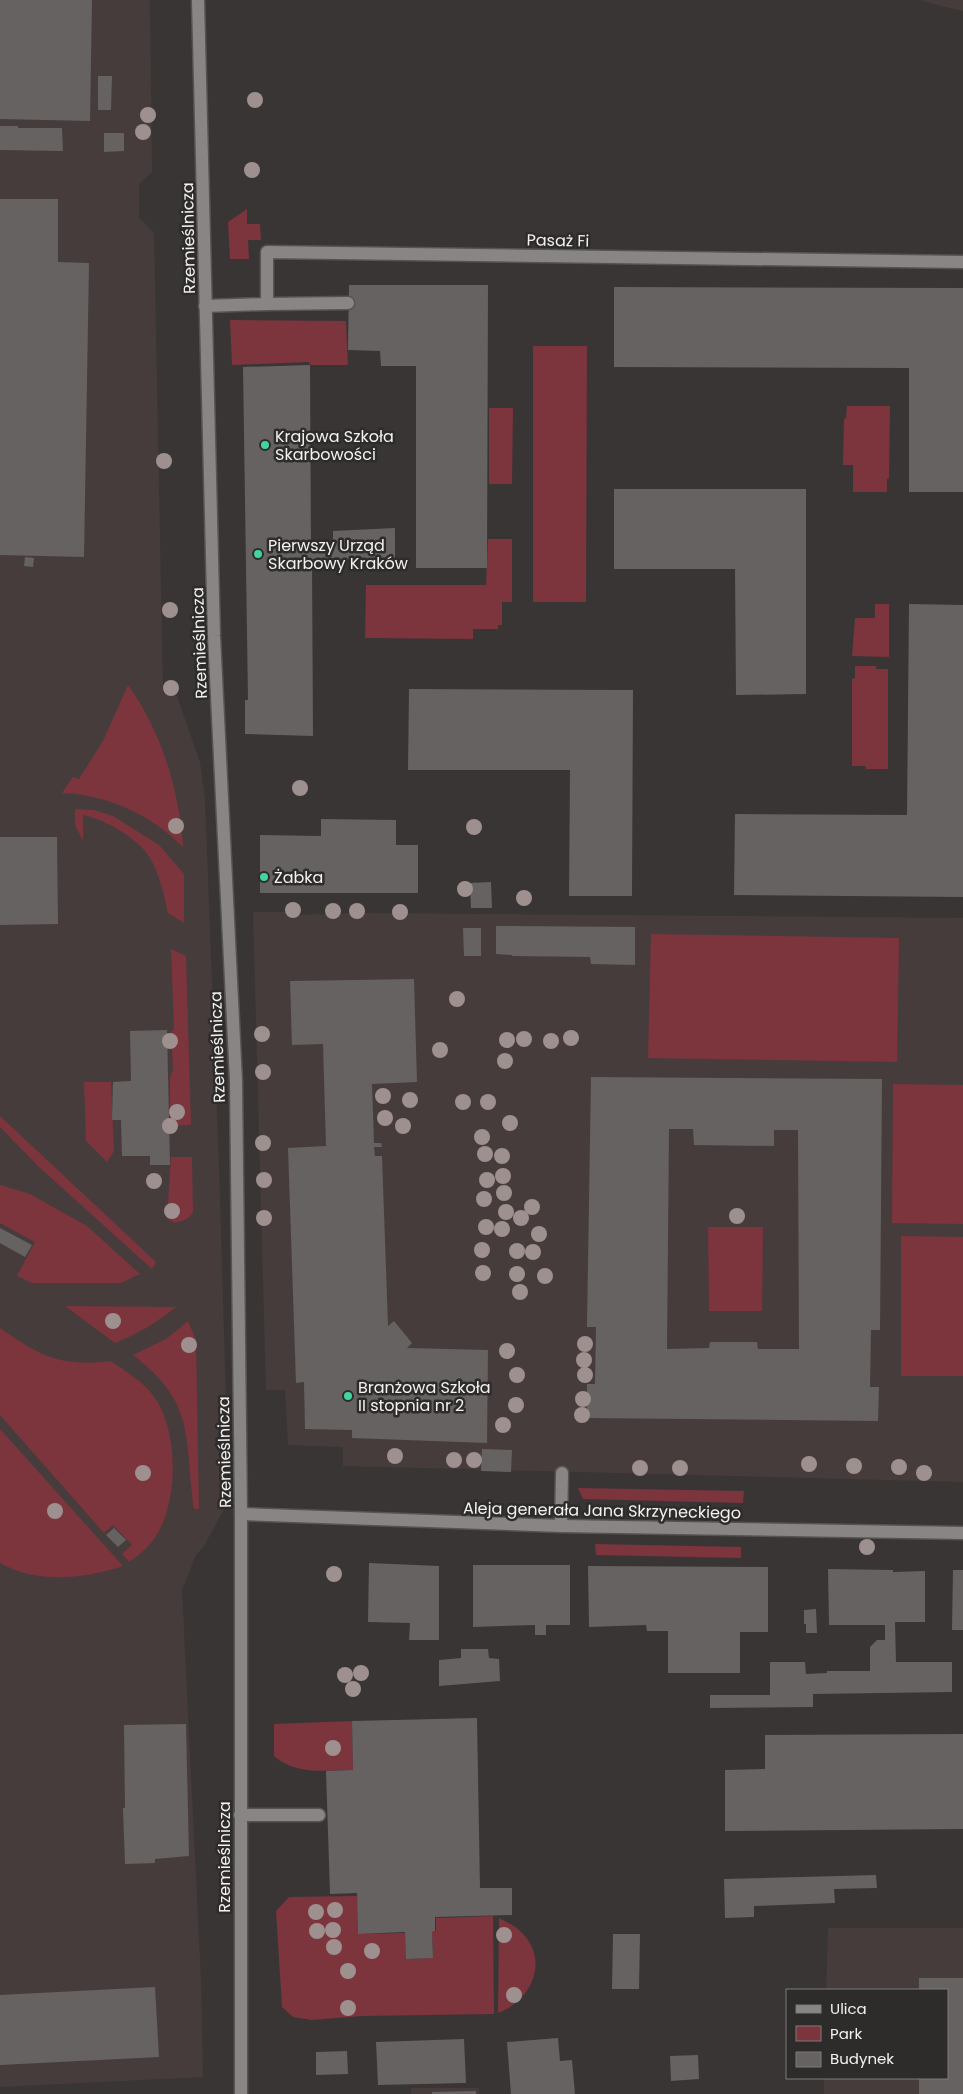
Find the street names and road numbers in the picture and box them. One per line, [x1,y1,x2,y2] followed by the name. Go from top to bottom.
[176,182,201,294] street label: Rzemieślnicza
[526,228,590,253] street label: Pasaż Fi
[186,587,213,699] street label: Rzemieślnicza
[204,991,231,1103] street label: Rzemieślnicza
[212,1396,237,1508] street label: Rzemieślnicza
[463,1497,741,1524] street label: Aleja generała Jana Skrzyneckiego
[213,1801,236,1913] street label: Rzemieślnicza

